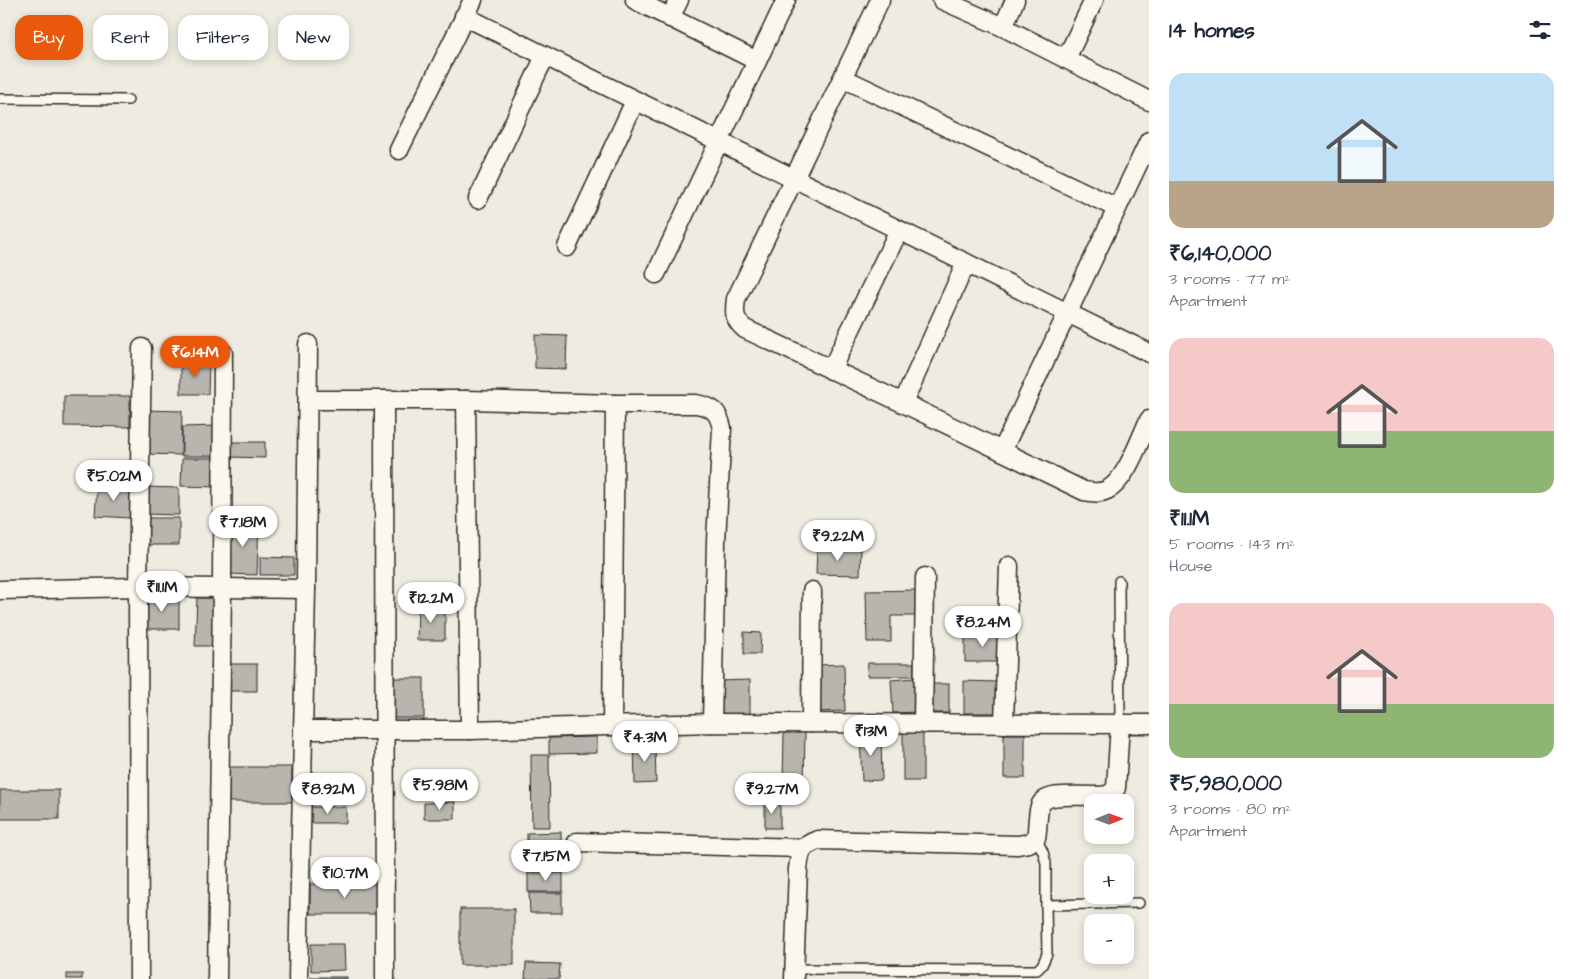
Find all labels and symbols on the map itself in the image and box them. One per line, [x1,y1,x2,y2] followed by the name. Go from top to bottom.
[154,336,236,378] pin: ₹6.14M
[73,460,155,502] pin: ₹5.02M
[202,506,284,548] pin: ₹7.18M
[797,520,879,562] pin: ₹9.22M
[121,570,203,613] pin: ₹11.1M
[390,582,472,624] pin: ₹12.2M
[942,606,1024,648] pin: ₹8.24M
[841,714,901,757] pin: ₹13M
[610,720,680,763] pin: ₹4.3M
[399,768,481,811] pin: ₹5.98M
[287,772,369,815] pin: ₹8.92M
[731,772,813,815] pin: ₹9.27M
[1084,794,1134,844] north arrow
[505,840,587,882] pin: ₹7.15M
[304,856,386,899] pin: ₹10.7M

